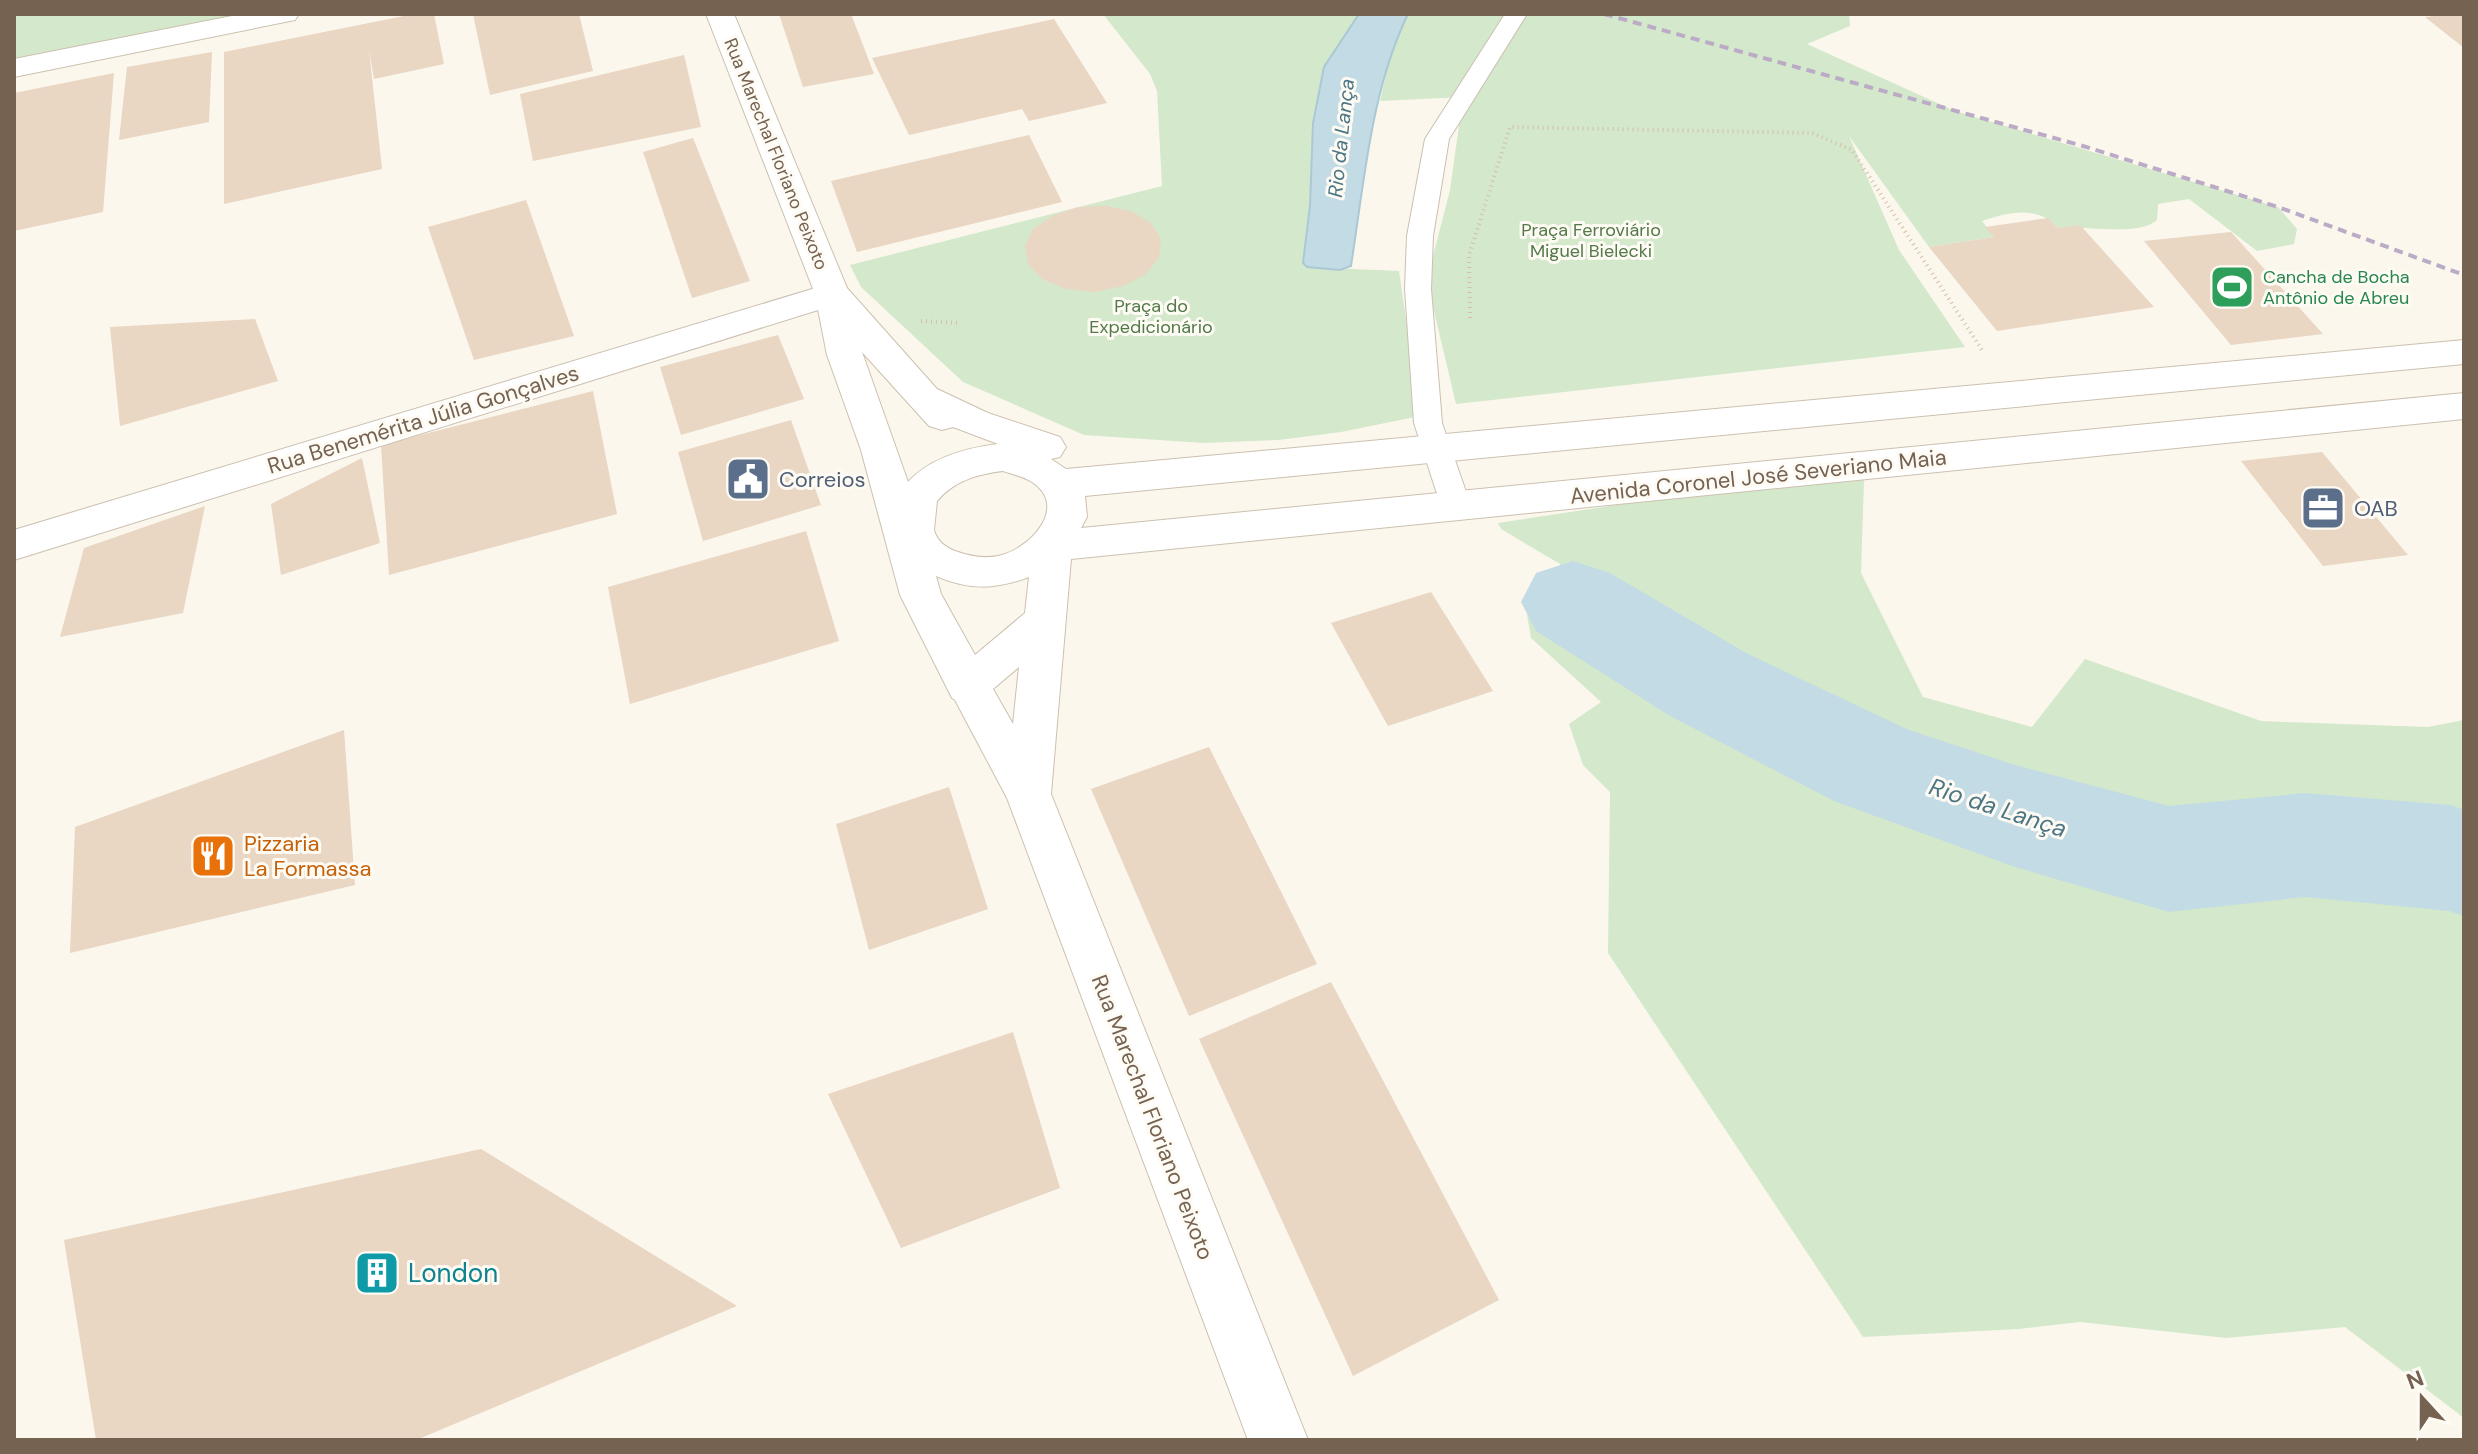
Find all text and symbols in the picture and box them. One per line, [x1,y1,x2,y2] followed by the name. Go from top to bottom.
[718,35,834,273] street label: Rua Marechal Floriano Peixoto
[1322,77,1360,199] water label: Rio da Lança
[1521,218,1661,263] park label: Praça Ferroviário Miguel Bielecki
[2208,263,2256,311] sports icon: Cancha de Bocha Antônio de Abreu
[2263,265,2410,310] place label: Cancha de Bocha Antônio de Abreu
[1089,294,1213,339] park label: Praça do Expedicionário
[264,358,582,481] street label: Rua Benemérita Júlia Gonçalves
[1568,442,1948,511] street label: Avenida Coronel José Severiano Maia
[724,455,772,503] public building icon: Correios
[779,465,866,494] place label: Correios
[2299,484,2347,532] office icon: OAB
[2354,494,2398,523] place label: OAB
[1925,771,2071,844] water label: Rio da Lança
[244,829,372,883] place label: Pizzaria La Formassa
[189,832,237,880] restaurant icon: Pizzaria La Formassa
[1085,970,1220,1264] street label: Rua Marechal Floriano Peixoto
[353,1249,401,1297] building icon: London
[408,1256,498,1290] place label: London
[2382,1358,2462,1438] north arrow
[2402,1363,2428,1396] text: N

